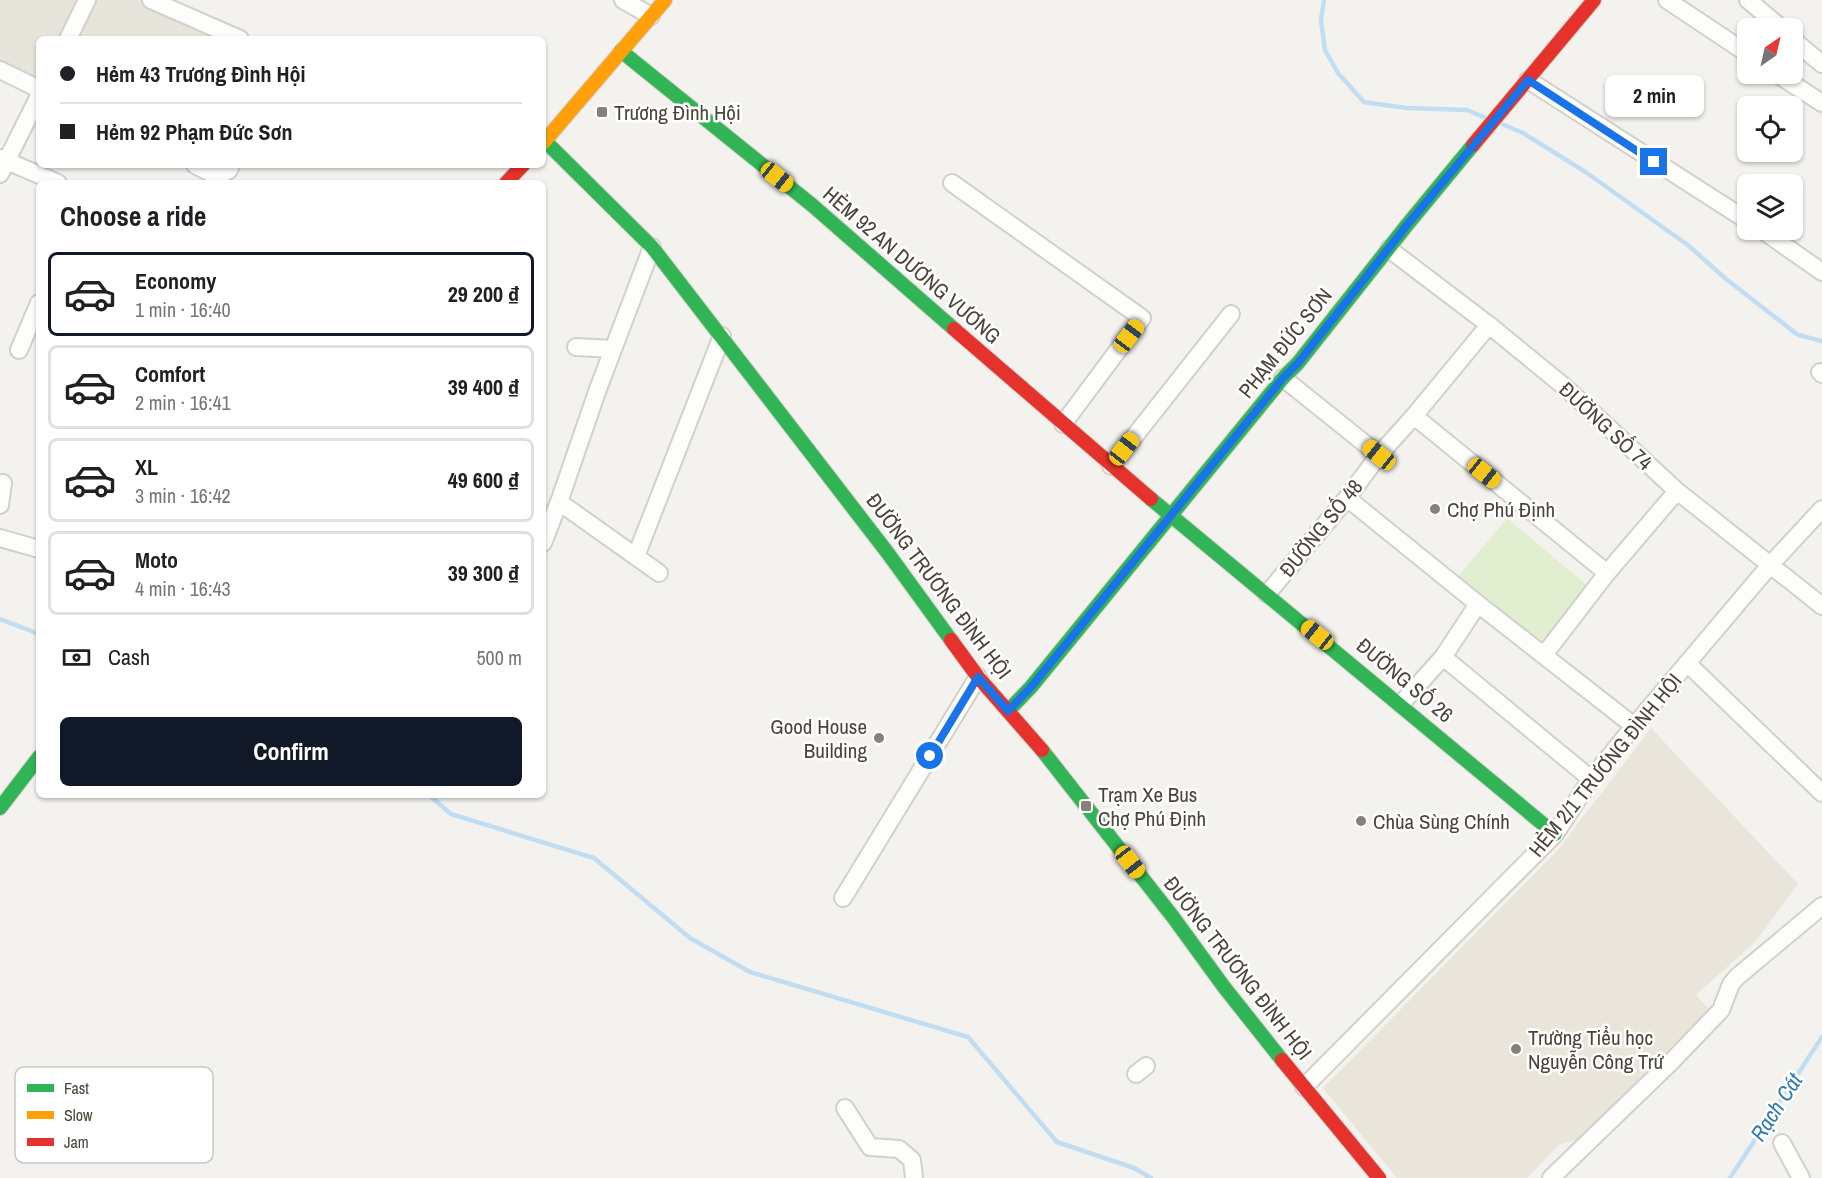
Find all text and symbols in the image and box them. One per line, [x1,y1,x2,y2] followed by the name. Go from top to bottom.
[1737,18,1803,84] north arrow
[1737,18,1803,240] map controls
[96,59,306,89] text: Hẻm 43 Trương Đình Hội
[1604,75,1704,117] callout: 2 min
[1633,82,1676,109] text: 2 min
[1737,96,1803,162] button: locate
[614,98,741,127] place label: Trương Đình Hội
[595,105,609,119] marker: Trương Đình Hội
[96,117,293,147] text: Hẻm 92 Phạm Đức Sơn
[1640,148,1667,175] route end
[757,159,797,195] car
[1737,174,1803,240] button: layers
[817,180,1007,350] street label: HẺM 92 AN DƯƠNG VƯƠNG
[60,198,206,234] text: Choose a ride
[135,266,216,296] text: Economy
[63,267,117,321] icon: car
[448,279,519,309] text: 29 200 ₫
[1232,282,1338,404] street label: PHẠM ĐỨC SƠN
[135,296,231,323] text: 1 min · 16:40
[1111,316,1147,356] car
[135,359,205,389] text: Comfort
[63,360,117,414] icon: car
[448,372,519,402] text: 39 400 ₫
[1553,375,1659,477] street label: ĐƯỜNG SỐ 74
[135,389,231,416] text: 2 min · 16:41
[1106,429,1142,469] car
[1359,437,1399,473] car
[135,452,158,482] text: XL
[63,453,117,507] icon: car
[1464,455,1504,491] car
[448,465,519,495] text: 49 600 ₫
[1273,473,1369,583] street label: ĐƯỜNG SỐ 48
[135,482,231,509] text: 3 min · 16:42
[860,487,1018,685] street label: ĐƯỜNG TRƯƠNG ĐÌNH HỘI
[1447,495,1555,524] place label: Chợ Phú Định
[1428,502,1442,516] marker: Chợ Phú Định
[135,545,178,575] text: Moto
[63,546,117,600] icon: car
[448,558,519,588] text: 39 300 ₫
[135,575,231,602] text: 4 min · 16:43
[1297,617,1337,653] car
[1351,631,1459,729] street label: ĐƯỜNG SỐ 26
[60,641,93,674] icon: cash
[108,642,150,672] text: Cash
[476,644,522,671] text: 500 m
[1522,667,1688,863] street label: HẺM 2/1 TRƯƠNG ĐÌNH HỘI
[770,712,867,765] place label: Good House Building
[60,717,522,786] button: Confirm
[872,731,886,745] marker: Good House Building
[916,742,943,769] route start
[1098,780,1206,833] place label: Trạm Xe Bus Chợ Phú Định
[1079,799,1093,813] marker: Trạm Xe Bus Chợ Phú Định
[1373,807,1510,836] place label: Chùa Sùng Chính
[1354,814,1368,828] marker: Chùa Sùng Chính
[1112,842,1148,882] car
[1157,870,1319,1066] street label: ĐƯỜNG TRƯƠNG ĐÌNH HỘI
[1528,1023,1664,1076] place label: Trường Tiểu học Nguyễn Công Trứ
[1509,1042,1523,1056] marker: Trường Tiểu học Nguyễn Công Trứ
[1743,1066,1810,1147] water label: Rạch Cát
[15,1067,213,1163] legend
[64,1077,89,1099] text: Fast
[64,1104,93,1126] text: Slow
[64,1131,89,1153] text: Jam

